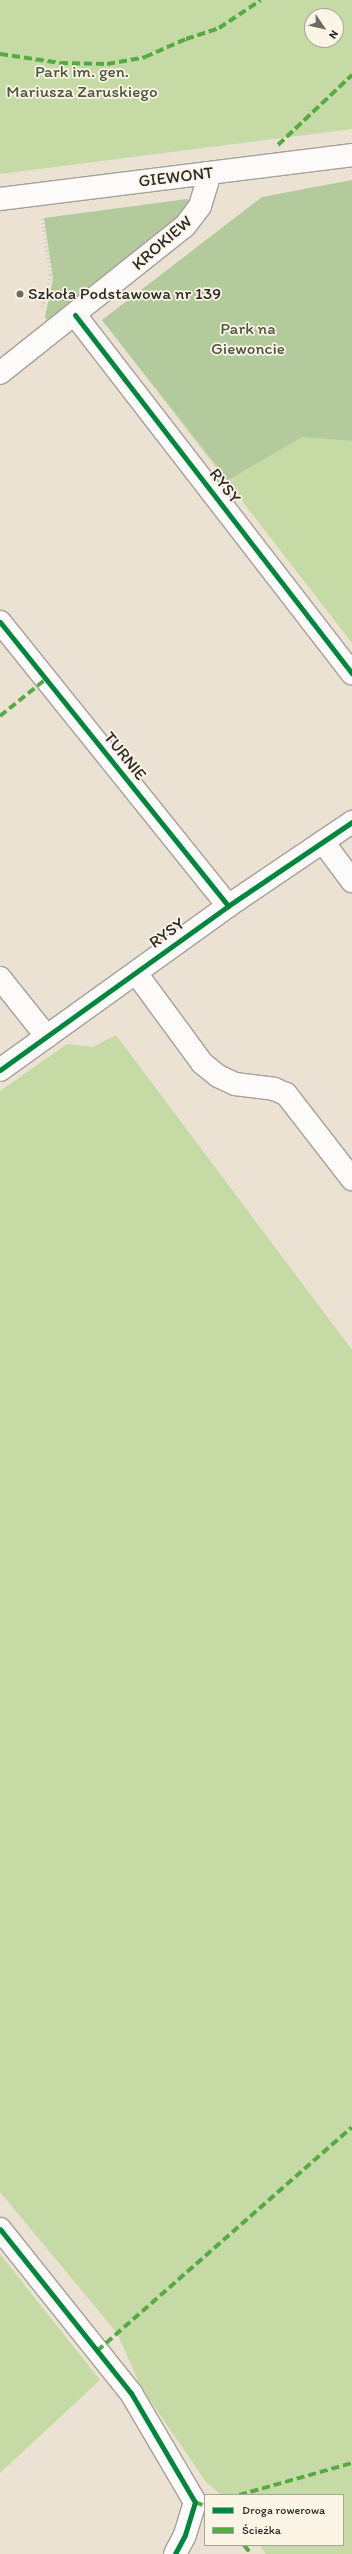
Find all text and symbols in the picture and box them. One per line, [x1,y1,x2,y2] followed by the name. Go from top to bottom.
[304,8,344,48] north arrow
[326,28,341,41] text: N
[6,62,158,102] park label: Park im. gen. Mariusza Zaruskiego
[137,162,215,192] street label: GIEWONT
[128,211,196,275] street label: KROKIEW
[28,284,220,304] place label: Szkoła Podstawowa nr 139
[15,289,25,299] marker: Szkoła Podstawowa nr 139
[211,319,285,359] park label: Park na Giewoncie
[205,464,245,508] street label: RYSY
[99,728,151,784] street label: TURNIE
[145,913,189,953] street label: RYSY
[204,2494,344,2546] legend
[242,2503,325,2517] text: Droga rowerowa
[242,2523,281,2537] text: Ścieżka

